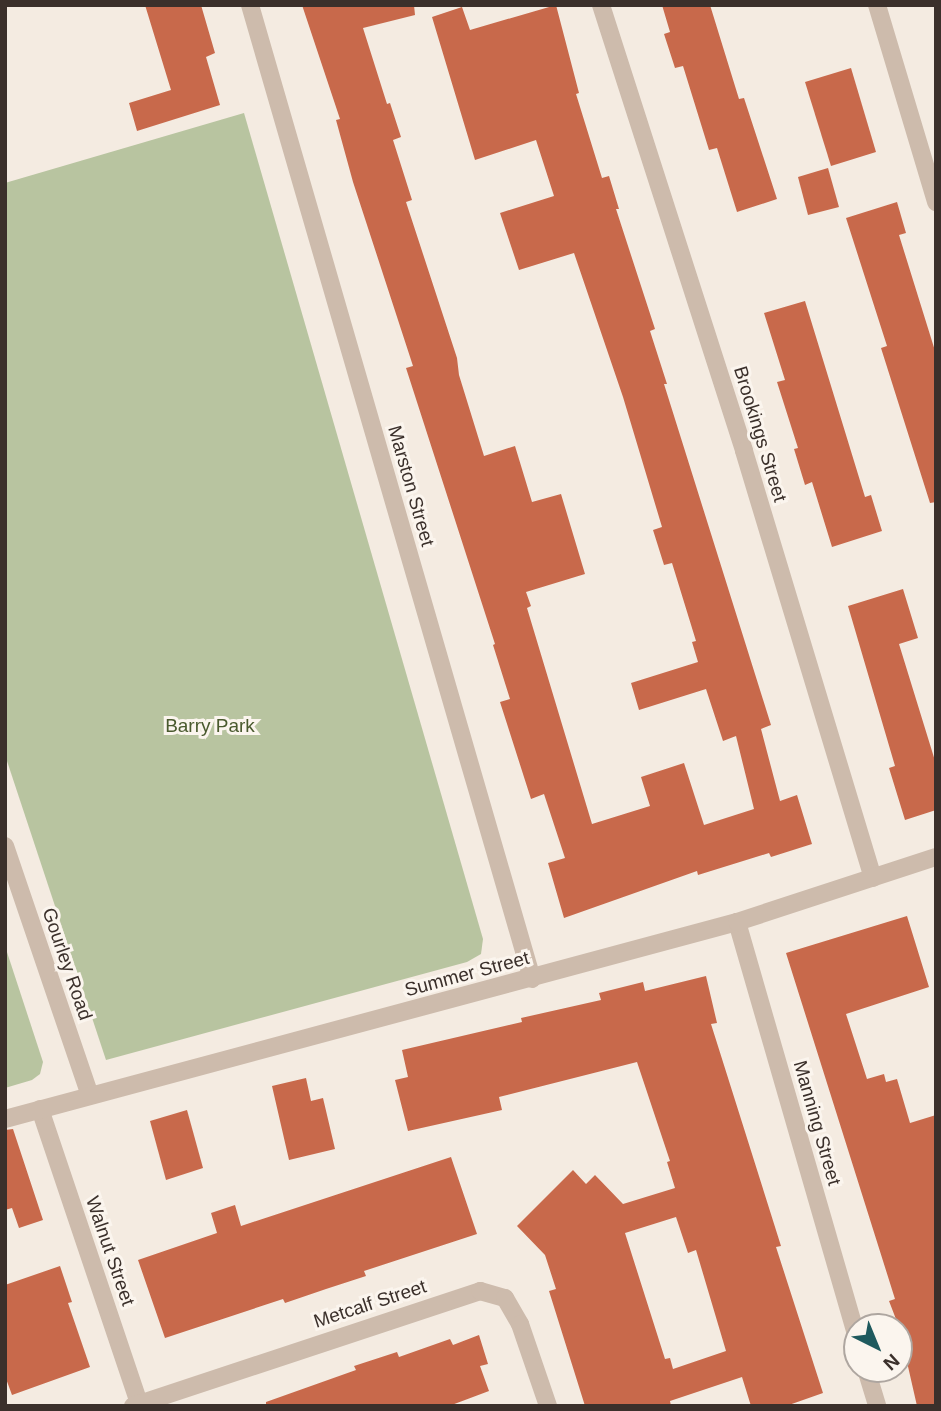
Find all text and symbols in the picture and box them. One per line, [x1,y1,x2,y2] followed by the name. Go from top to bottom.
[729,364,791,504] street label: Brookings Street
[383,423,439,549] street label: Marston Street
[165,715,255,737] park label: Barry Park
[37,905,97,1023] street label: Gourley Road
[402,946,532,1002] street label: Summer Street
[788,1058,846,1188] street label: Manning Street
[81,1193,139,1309] street label: Walnut Street
[311,1275,429,1333] street label: Metcalf Street
[843,1313,913,1383] north arrow
[879,1350,903,1375] text: N

